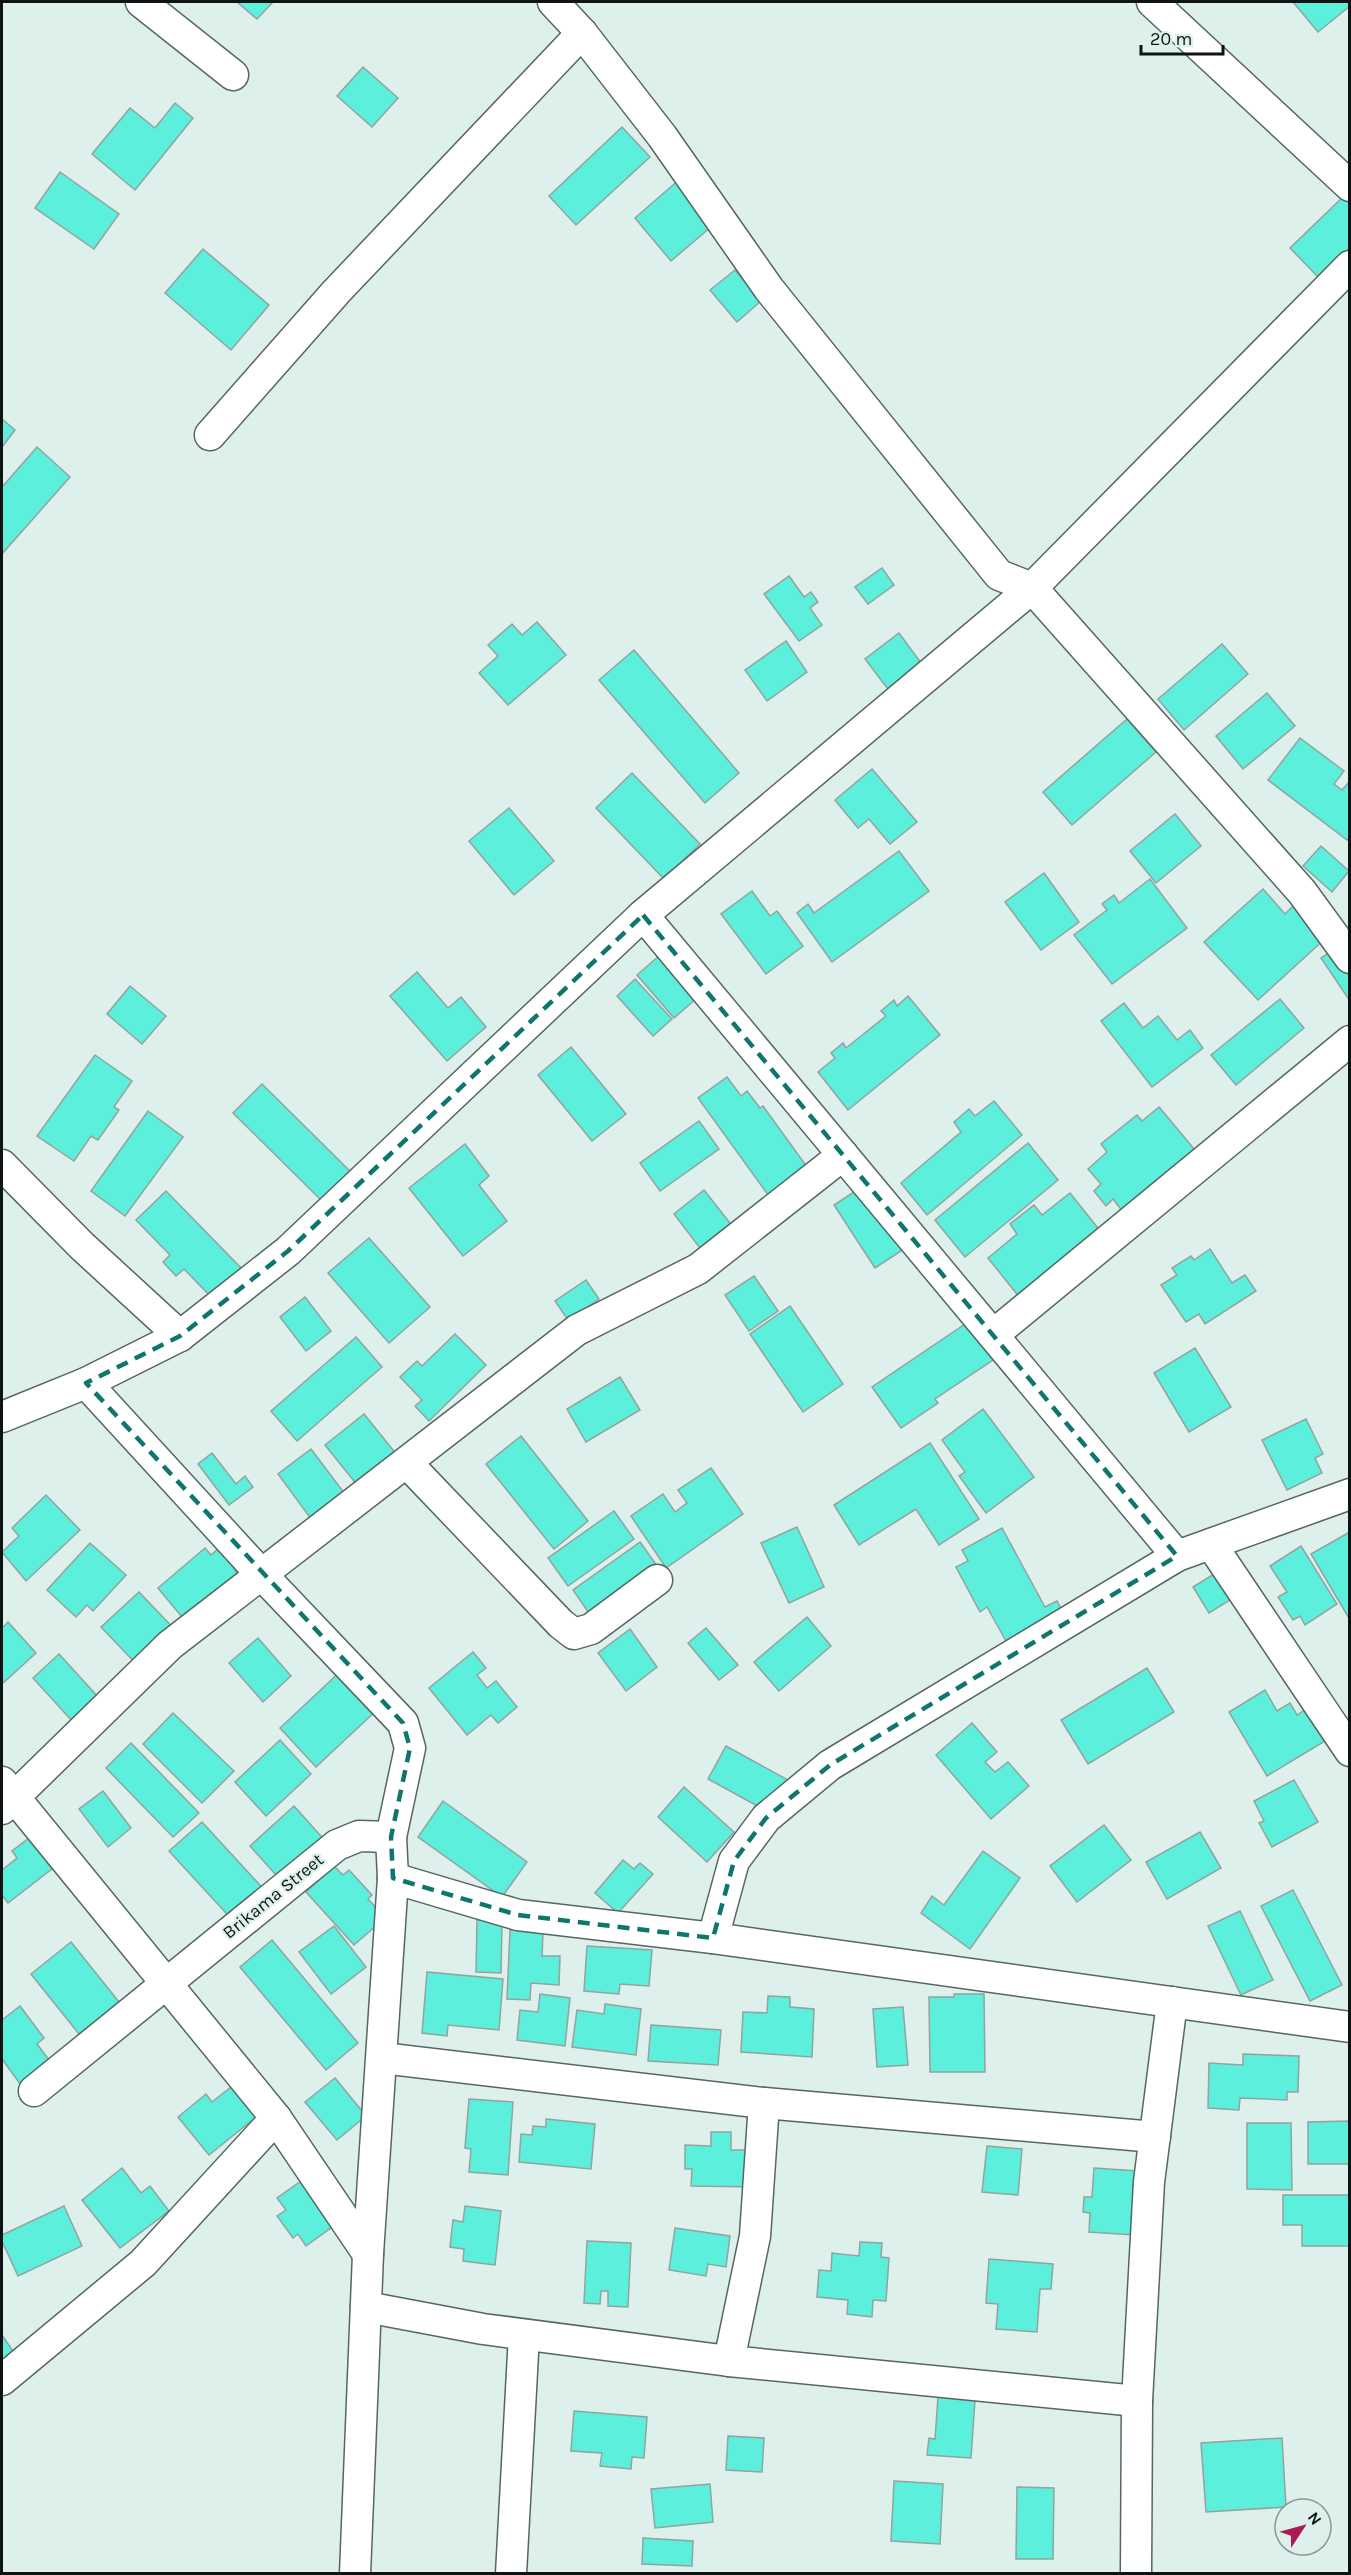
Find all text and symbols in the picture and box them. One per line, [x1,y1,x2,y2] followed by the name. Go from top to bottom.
[1141,18,1224,56] scale bar
[1150,28,1192,50] text: 20 m
[218,1848,328,1943] street label: Brikama Street
[1273,2497,1333,2557] north arrow
[1304,2508,1326,2529] text: N

